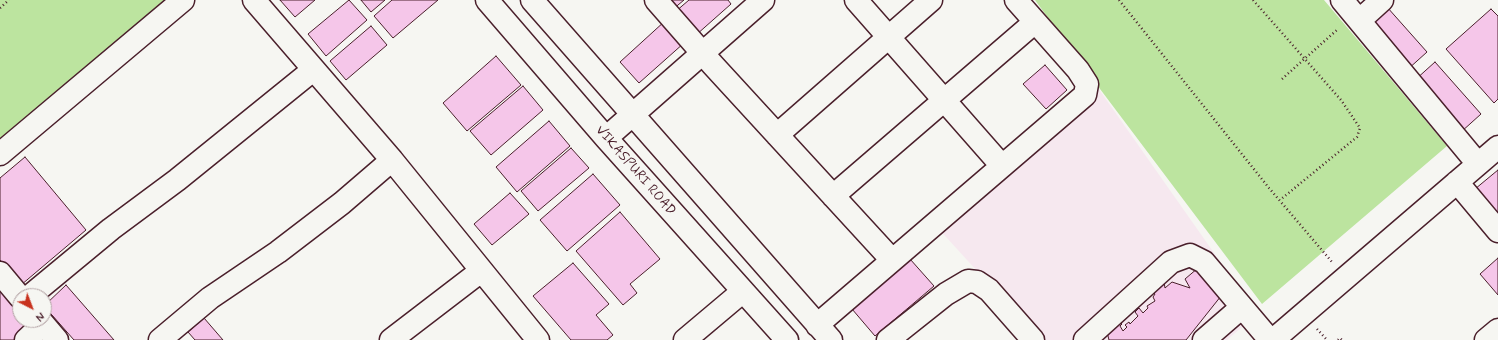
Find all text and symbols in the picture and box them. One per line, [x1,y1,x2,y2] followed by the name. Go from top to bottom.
[591,122,679,220] street label: VIKASPURI ROAD
[12,288,52,328] north arrow
[32,309,47,324] text: N

